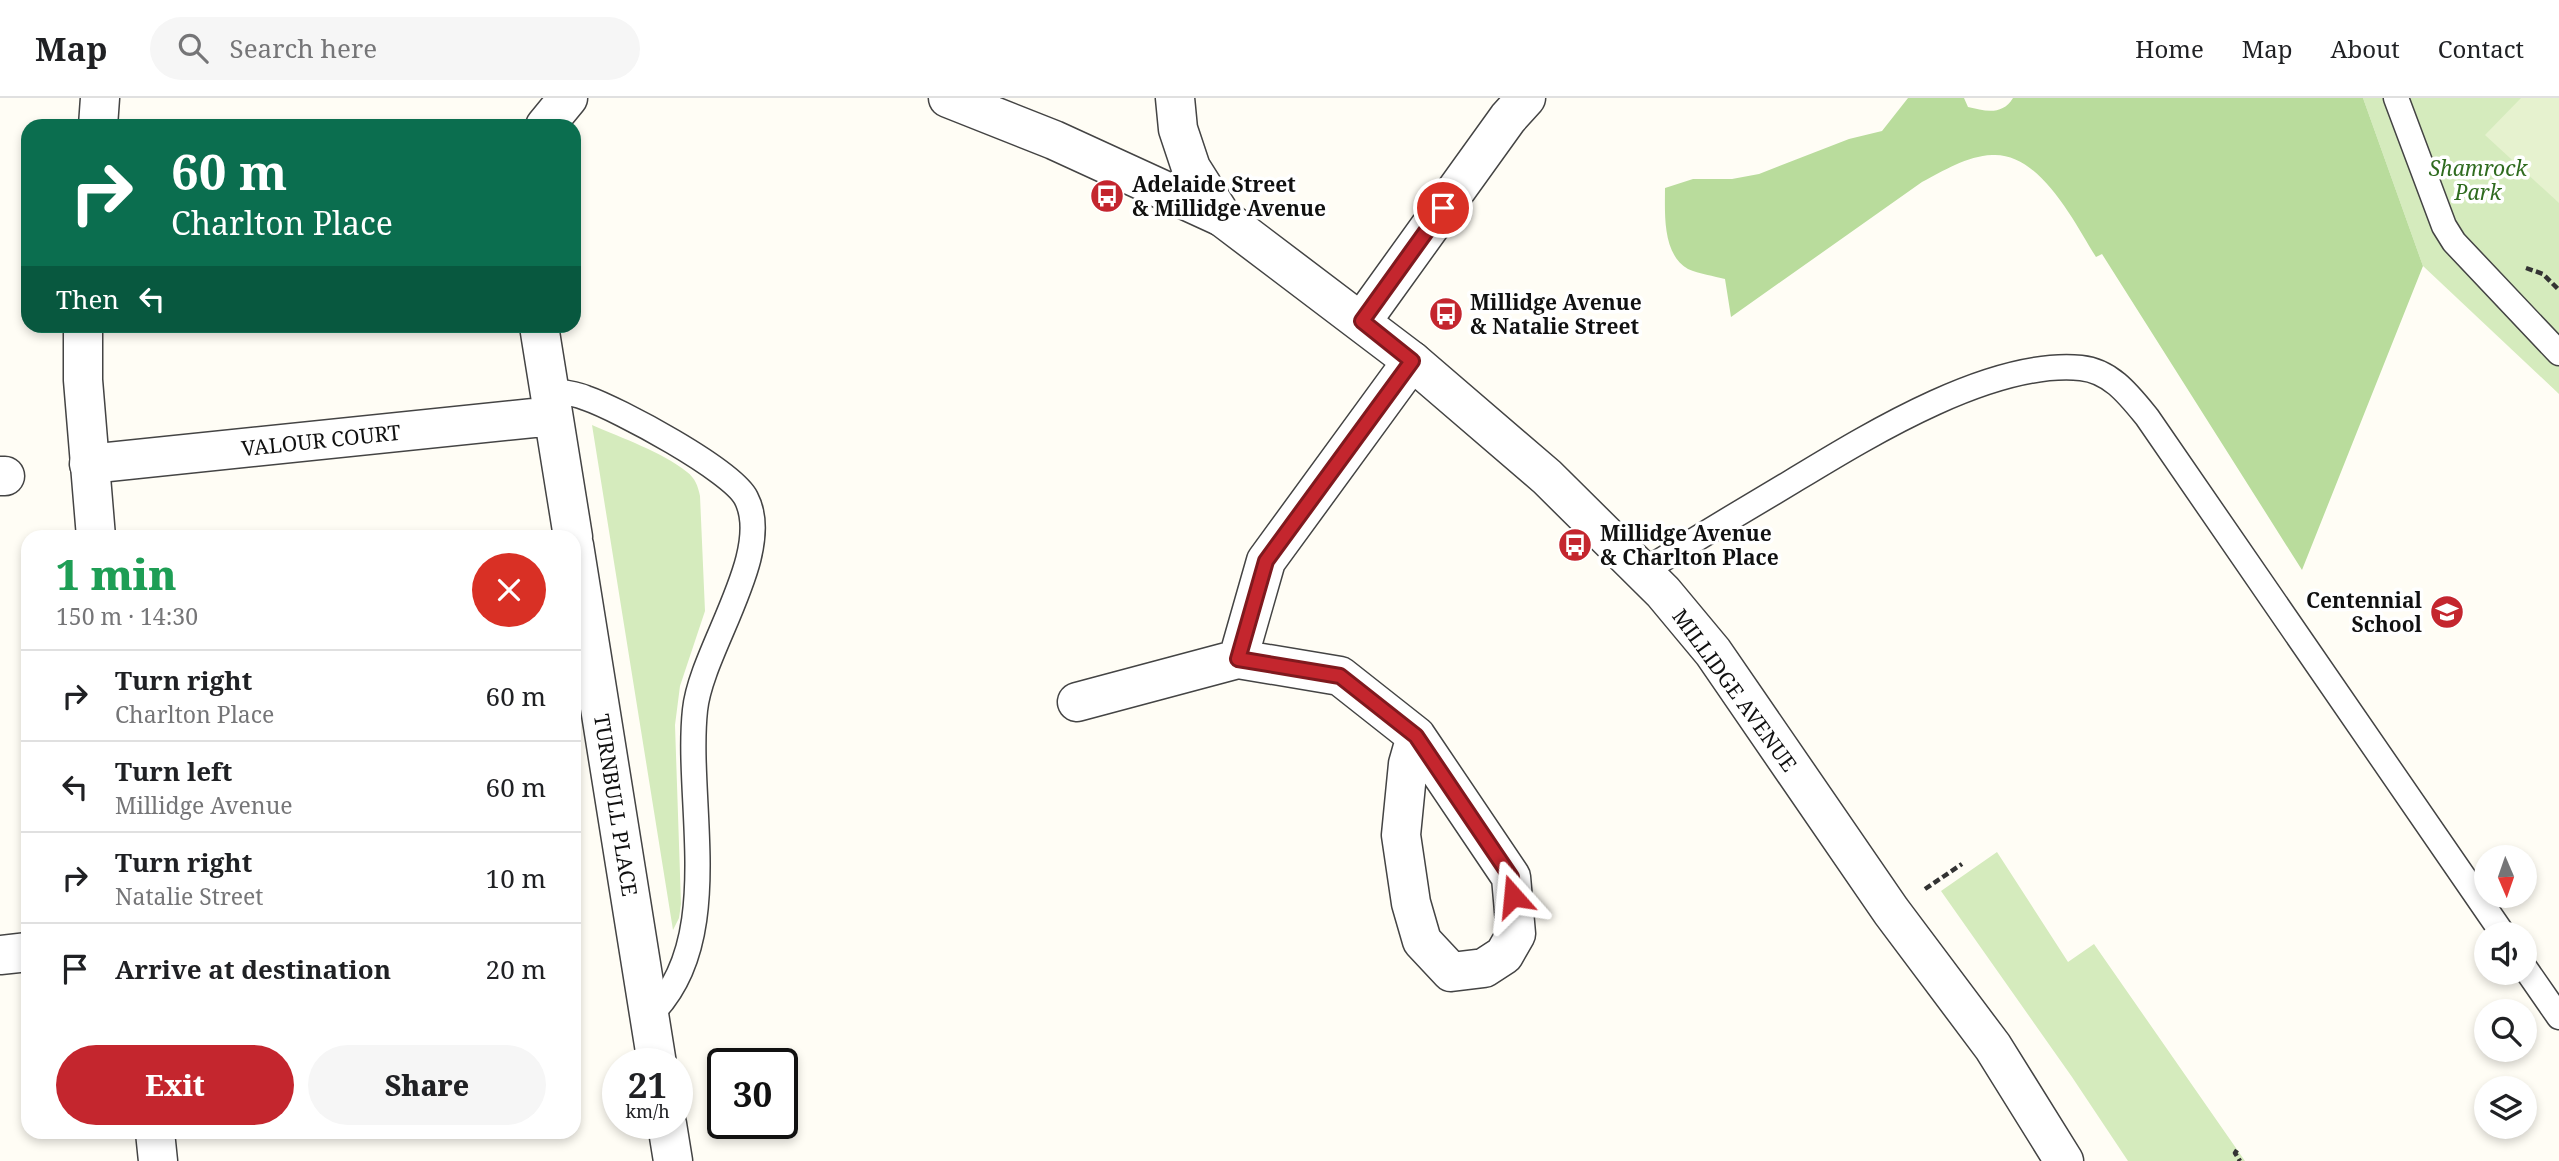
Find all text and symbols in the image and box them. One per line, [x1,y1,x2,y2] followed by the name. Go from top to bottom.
[150,17,640,80] search box
[35,26,108,71] text: Map
[174,29,212,67] icon: search
[230,30,377,66] text: Search here
[2135,32,2204,65] text: Home
[2242,32,2293,65] text: Map
[2331,32,2400,65] text: About
[2438,32,2524,65] text: Contact
[171,138,287,204] text: 60 m
[56,147,147,238] icon: right
[2429,154,2528,206] park label: Shamrock Park
[1132,170,1326,222] place label: Adelaide Street & Millidge Avenue
[1088,177,1126,215] bus stop icon: Adelaide Street & Millidge Avenue
[1413,178,1473,238] pin
[1424,189,1462,227] icon: arrive
[171,201,393,244] text: Charlton Place
[133,280,171,318] icon: left
[56,281,119,317] text: Then
[1470,288,1642,340] place label: Millidge Avenue & Natalie Street
[1427,295,1465,333] bus stop icon: Millidge Avenue & Natalie Street
[240,418,402,462] street label: VALOUR COURT
[1600,519,1779,571] place label: Millidge Avenue & Charlton Place
[1556,526,1594,564] bus stop icon: Millidge Avenue & Charlton Place
[56,545,177,602] text: 1 min
[472,553,546,627] button: close
[2306,586,2423,638] place label: Centennial School
[2428,593,2466,631] school or university icon: Centennial School
[56,600,198,632] text: 150 m · 14:30
[1666,603,1804,777] street label: MILLIDGE AVENUE
[115,662,252,698] text: Turn right
[56,677,94,715] icon: right
[486,678,546,714] text: 60 m
[115,698,274,730] text: Charlton Place
[588,712,644,898] street label: TURNBULL PLACE
[115,753,232,789] text: Turn left
[56,768,94,806] icon: left
[486,769,546,805] text: 60 m
[115,789,293,821] text: Millidge Avenue
[115,844,252,880] text: Turn right
[2474,845,2538,908] north arrow
[2474,845,2537,1139] map controls
[56,859,94,897] icon: right
[1476,859,1550,933] position arrow
[486,860,546,896] text: 10 m
[115,880,263,912] text: Natalie Street
[2474,922,2537,985] button: sound
[56,950,94,988] icon: arrive
[115,951,391,987] text: Arrive at destination
[486,951,546,987] text: 20 m
[2474,999,2537,1062] button: search
[56,1045,294,1125] button: Exit
[308,1045,546,1125] button: Share
[707,1048,798,1139] speed limit sign: 30
[628,1061,667,1108] text: 21
[2474,1076,2537,1139] button: layers
[625,1099,670,1123] text: km/h

